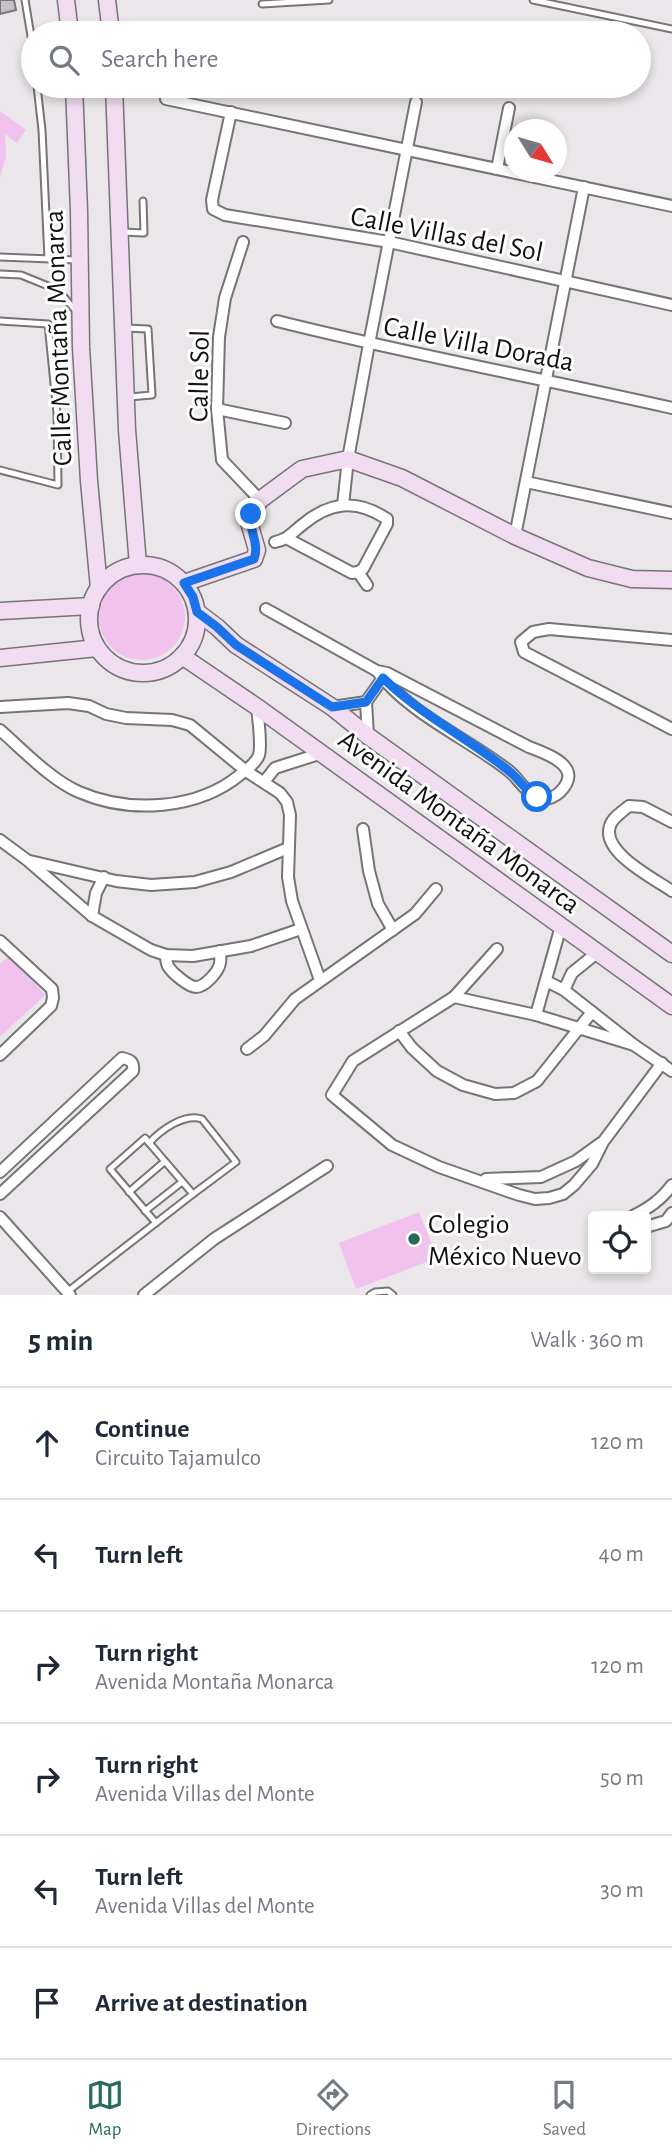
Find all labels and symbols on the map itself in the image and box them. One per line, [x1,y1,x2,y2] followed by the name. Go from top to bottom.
[504,119,567,182] north arrow
[348,203,545,267] street label: Calle Villas del Sol
[41,209,77,467] street label: Calle Montaña Monarca
[381,313,576,377] street label: Calle Villa Dorada
[185,330,215,422] street label: Calle Sol
[235,498,266,529] route end
[333,726,585,919] street label: Avenida Montaña Monarca
[521,781,552,812] route start
[428,1211,582,1271] place label: Colegio México Nuevo
[406,1231,422,1247] marker: Colegio México Nuevo

